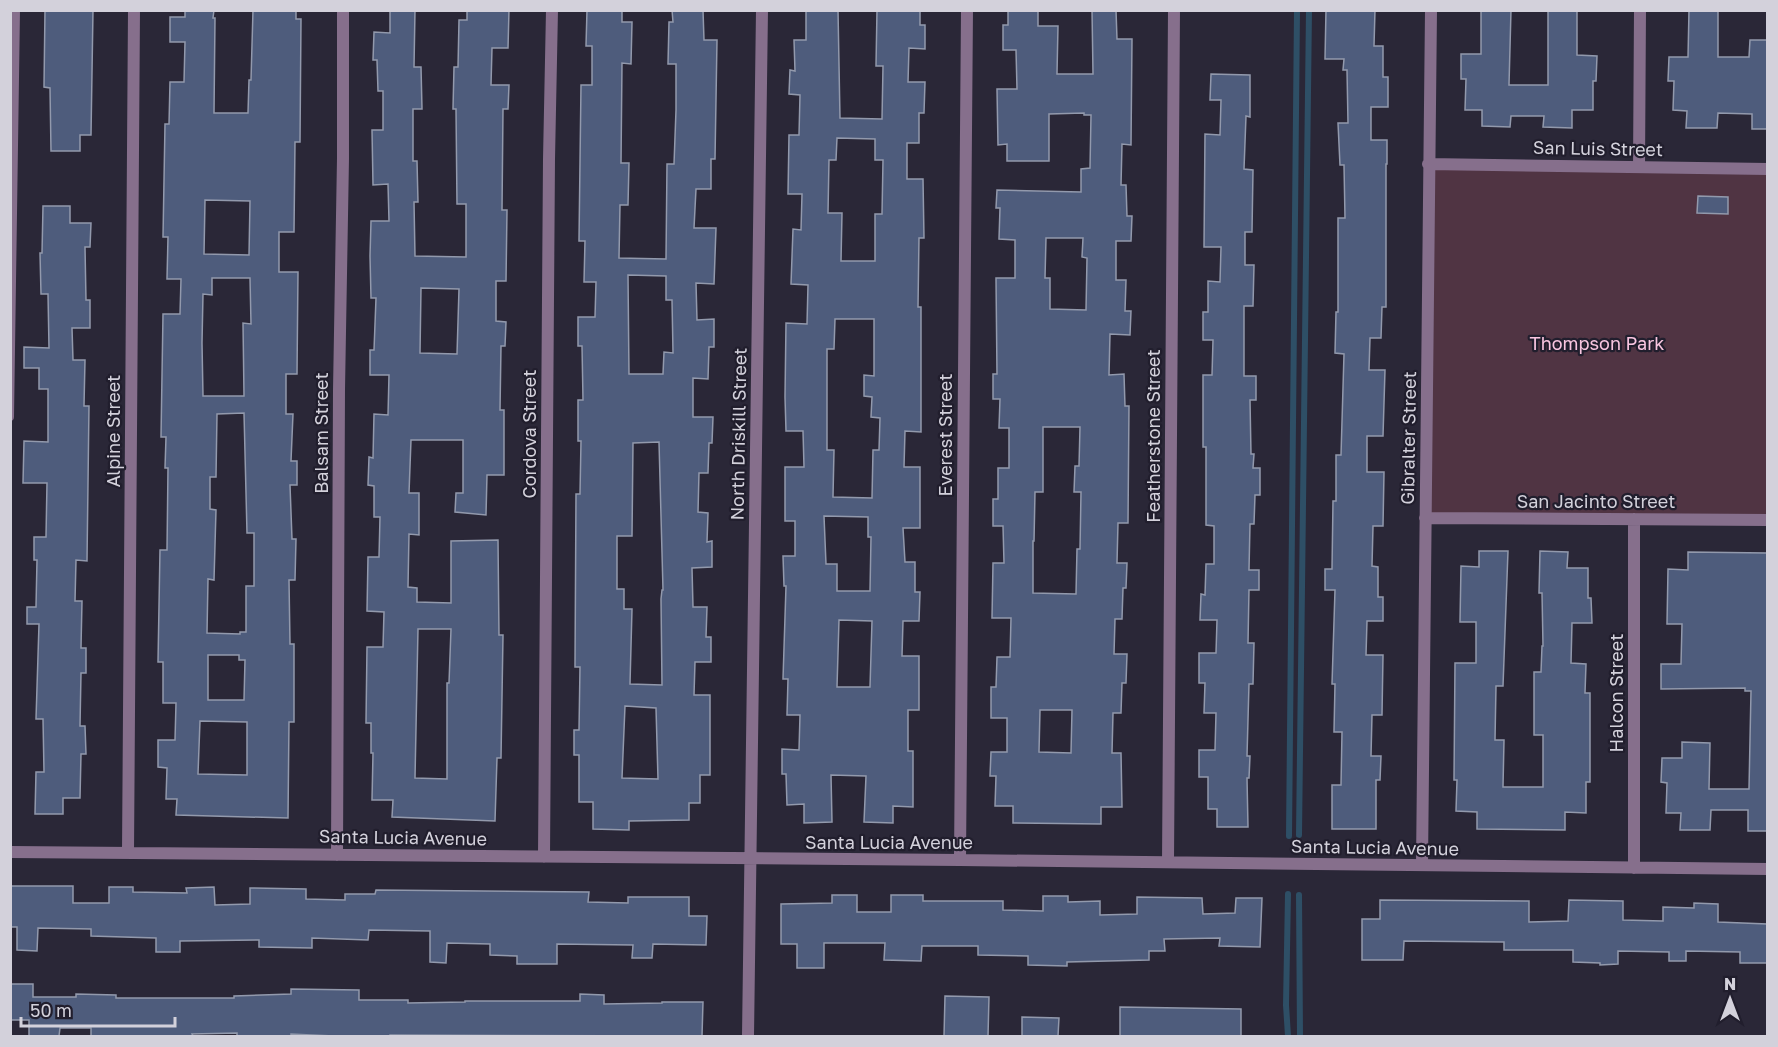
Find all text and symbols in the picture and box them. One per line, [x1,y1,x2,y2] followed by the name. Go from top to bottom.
[1533,136,1663,160] street label: San Luis Street
[1530,332,1664,354] park label: Thompson Park
[725,347,751,521] street label: North Driskill Street
[1142,349,1164,523] street label: Featherstone Street
[518,370,540,498] street label: Cordova Street
[1396,371,1420,505] street label: Gibralter Street
[310,372,332,494] street label: Balsam Street
[934,374,956,496] street label: Everest Street
[102,375,124,487] street label: Alpine Street
[1517,490,1675,512] street label: San Jacinto Street
[1605,634,1627,752] street label: Halcon Street
[319,825,487,849] street label: Santa Lucia Avenue
[805,831,973,853] street label: Santa Lucia Avenue
[1291,835,1459,859] street label: Santa Lucia Avenue
[1700,969,1760,1029] north arrow
[1724,974,1736,994] text: N
[21,990,176,1028] scale bar
[30,999,72,1021] text: 50 m

